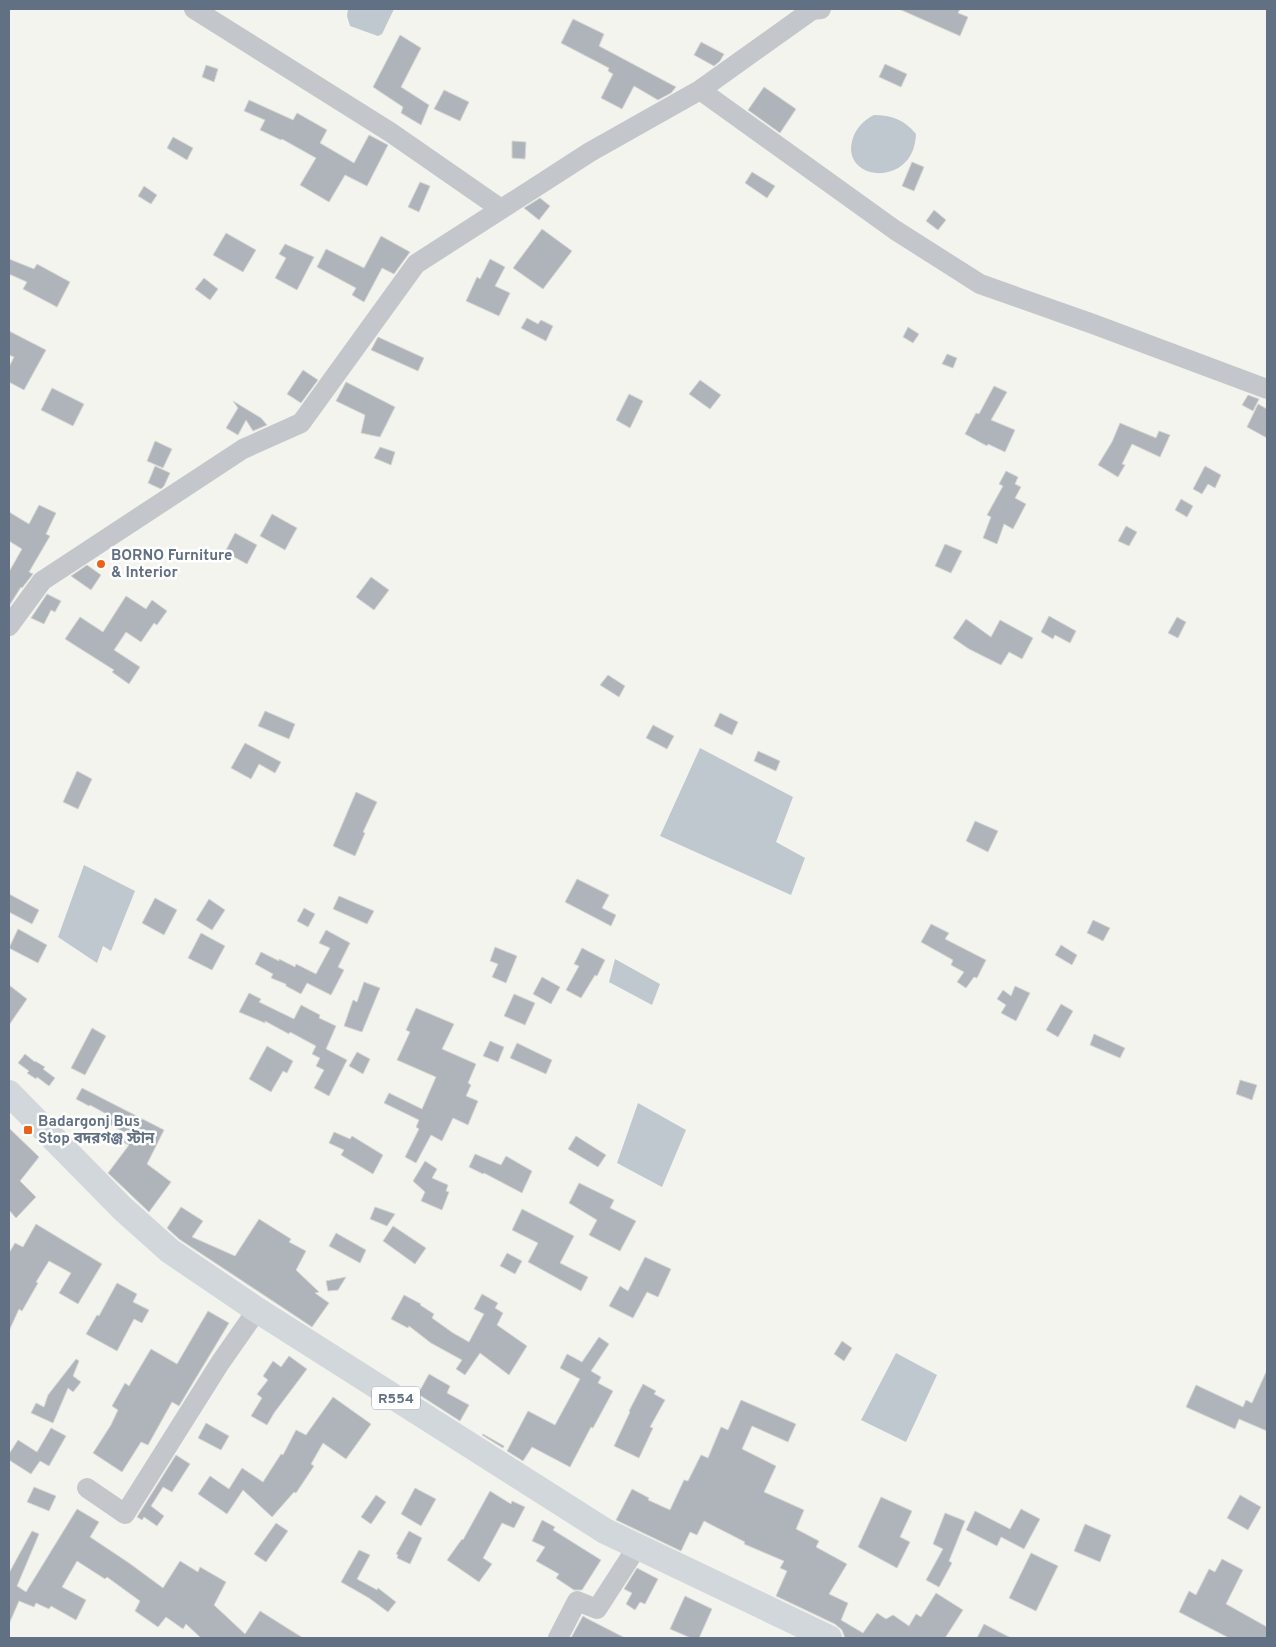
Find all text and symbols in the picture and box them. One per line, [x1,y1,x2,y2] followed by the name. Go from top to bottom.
[111,547,232,583] place label: BORNO Furniture & Interior
[95,558,107,570] marker: BORNO Furniture & Interior
[38,1113,155,1149] place label: Badargonj Bus Stop বদরগঞ্জ স্টান
[22,1124,34,1136] marker: Badargonj Bus Stop বদরগঞ্জ স্টান
[372,1386,420,1410] road number: R554

